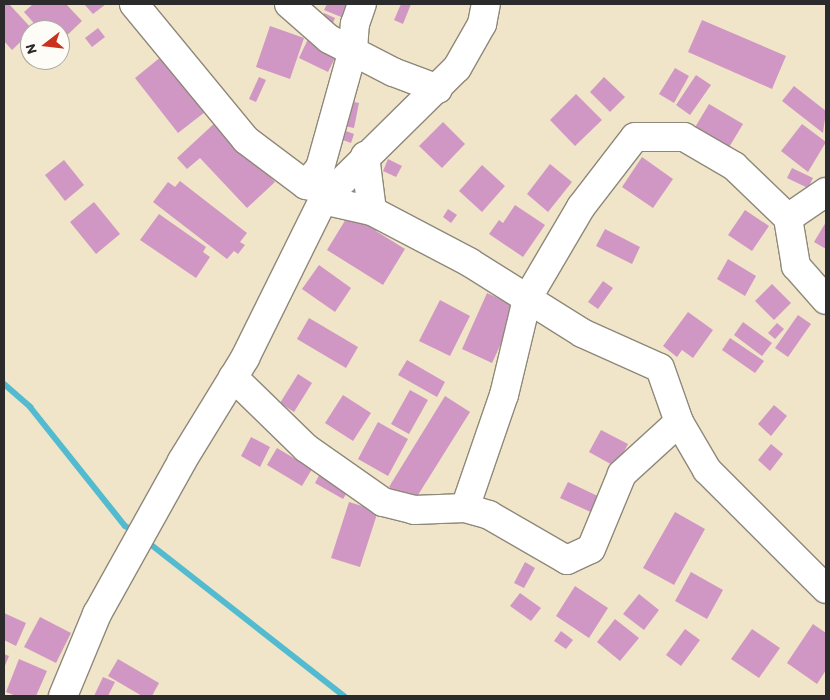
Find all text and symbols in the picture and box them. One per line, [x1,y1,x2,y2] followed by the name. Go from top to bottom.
[20,20,70,70] north arrow
[22,42,41,56] text: N

